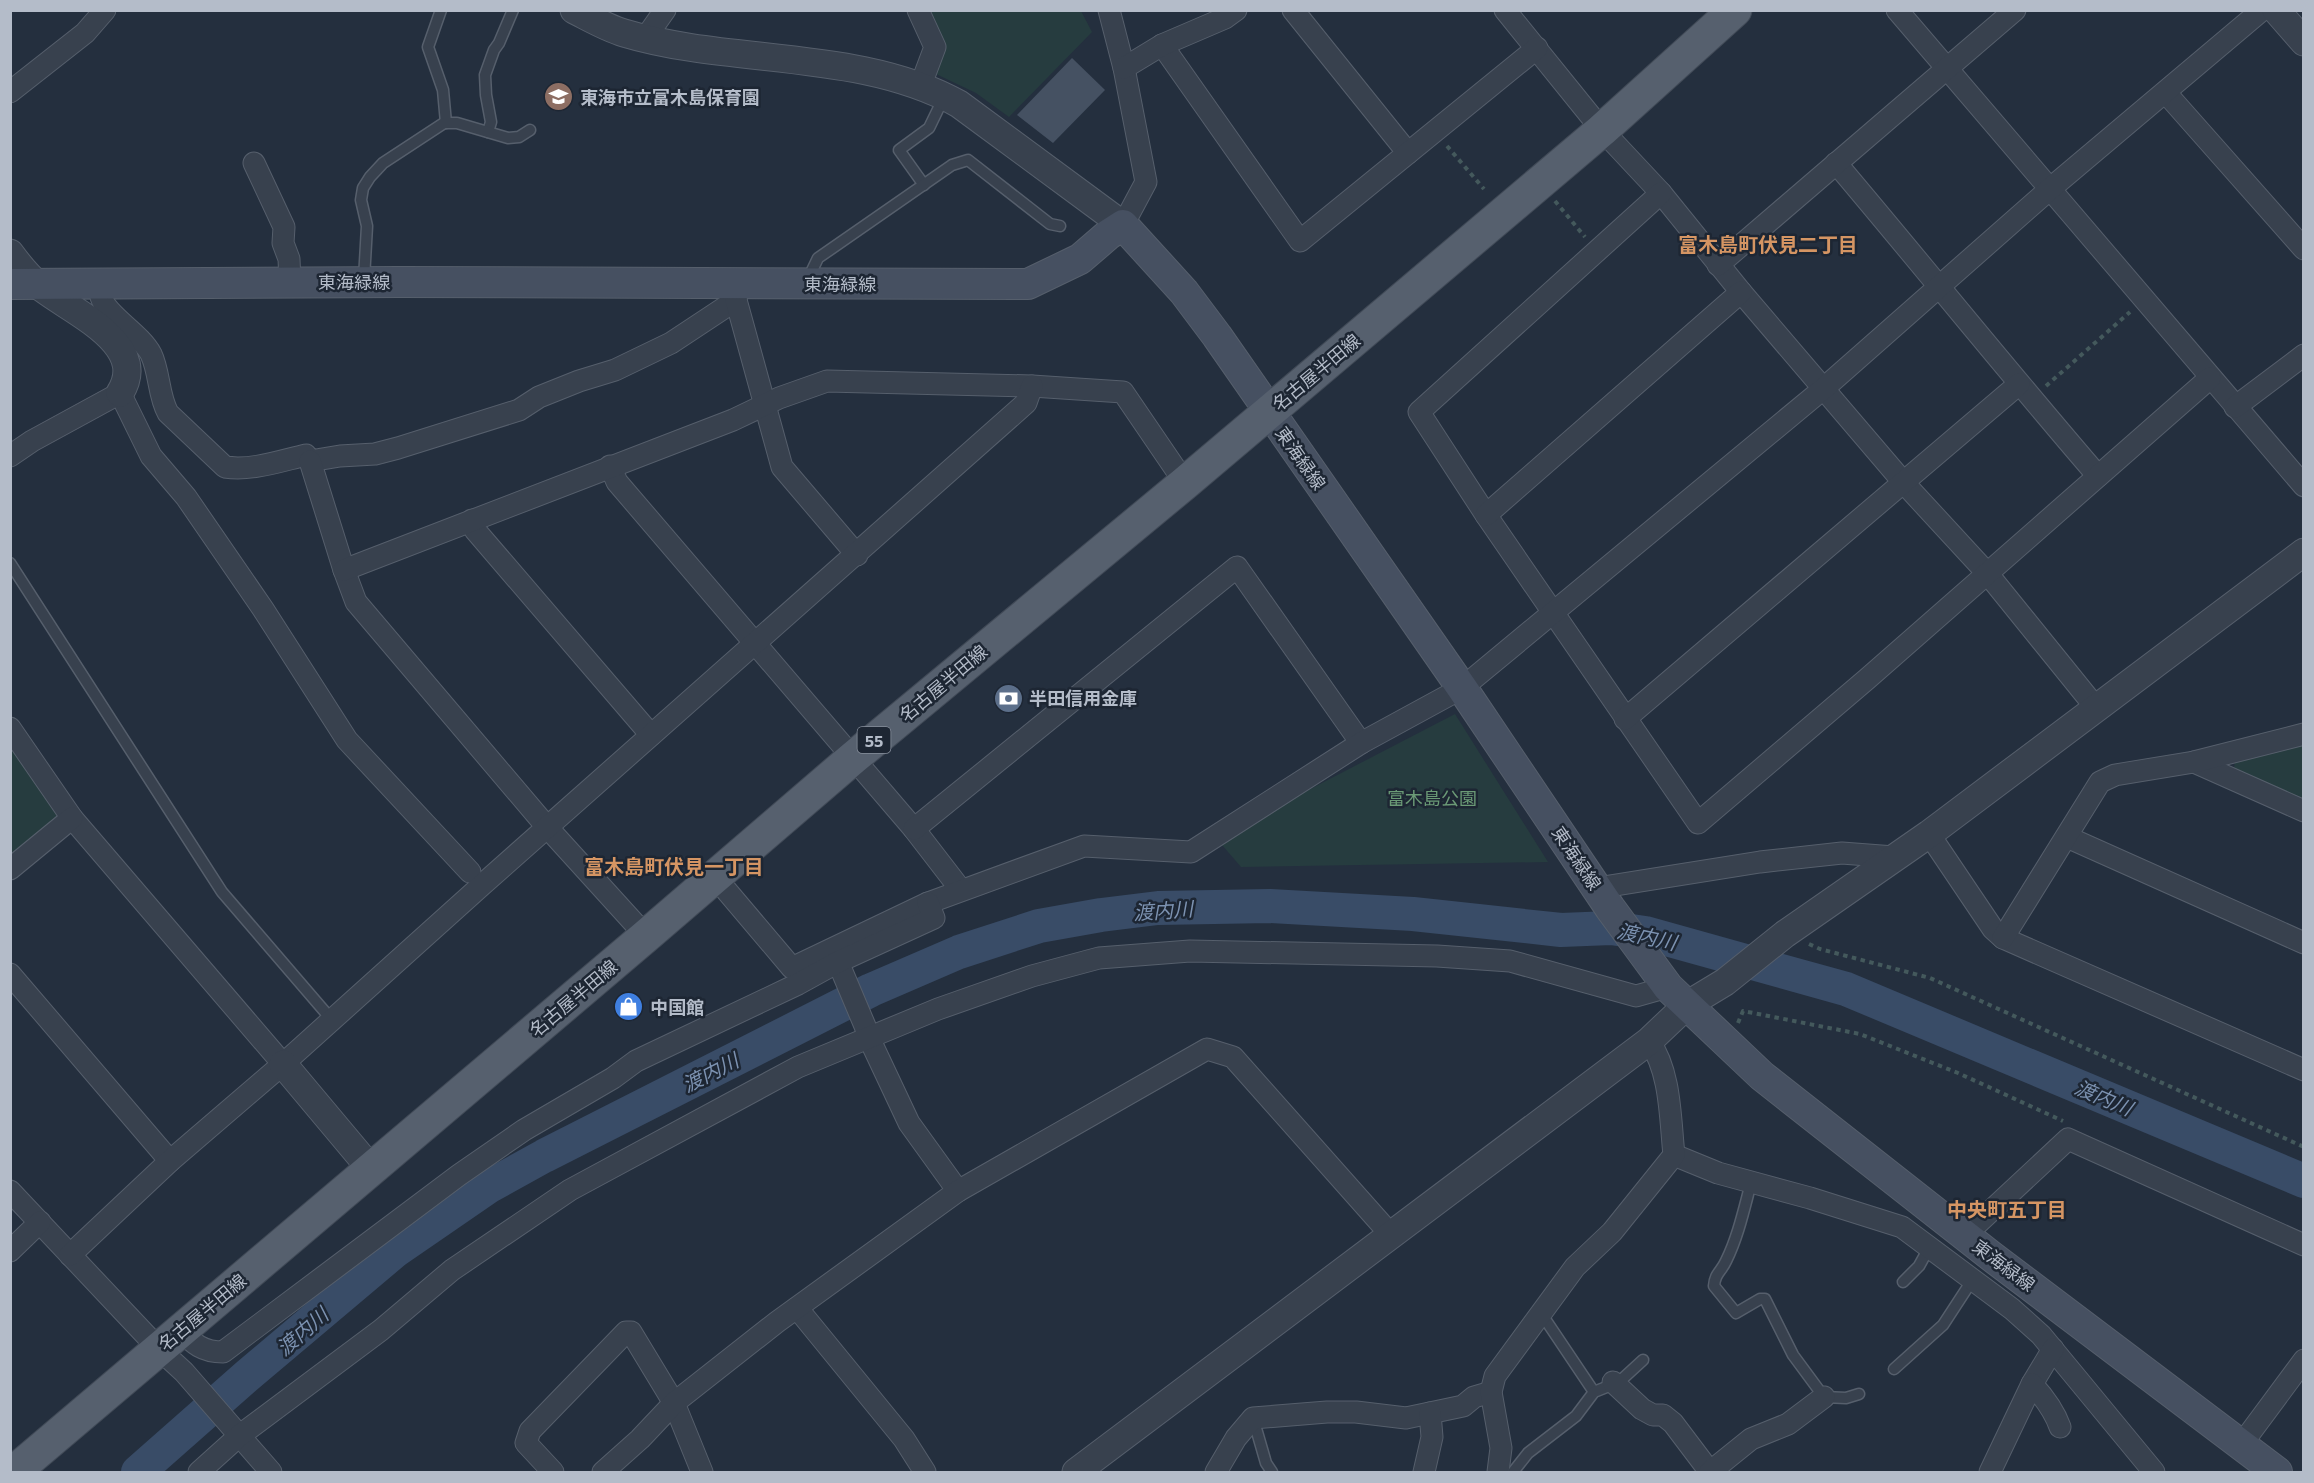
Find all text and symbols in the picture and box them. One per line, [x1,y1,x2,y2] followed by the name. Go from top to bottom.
[543,81,575,113] school or university icon: 東海市立富木島保育園
[580,86,760,108] place label: 東海市立富木島保育園
[1678,232,1858,256] district label: 富木島町伏見二丁目
[318,271,390,293] street label: 東海緑線
[804,273,876,295] street label: 東海緑線
[1268,329,1364,415] street label: 名古屋半田線
[1271,422,1331,494] street label: 東海緑線
[895,640,991,726] street label: 名古屋半田線
[992,682,1024,714] bank icon: 半田信用金庫
[1029,687,1137,709] place label: 半田信用金庫
[858,727,890,753] road number: 55
[1387,787,1477,809] park label: 富木島公園
[1548,822,1606,894] street label: 東海緑線
[584,854,764,878] district label: 富木島町伏見一丁目
[1132,896,1196,924] water label: 渡内川
[1615,918,1681,954] water label: 渡内川
[525,955,621,1041] street label: 名古屋半田線
[613,991,645,1023] shop icon: 中国館
[650,996,704,1018] place label: 中国館
[678,1047,744,1096] water label: 渡内川
[2072,1074,2138,1121] water label: 渡内川
[1947,1197,2067,1221] district label: 中央町五丁目
[1969,1235,2039,1295] street label: 東海緑線
[154,1269,250,1355] street label: 名古屋半田線
[271,1301,334,1360] water label: 渡内川

